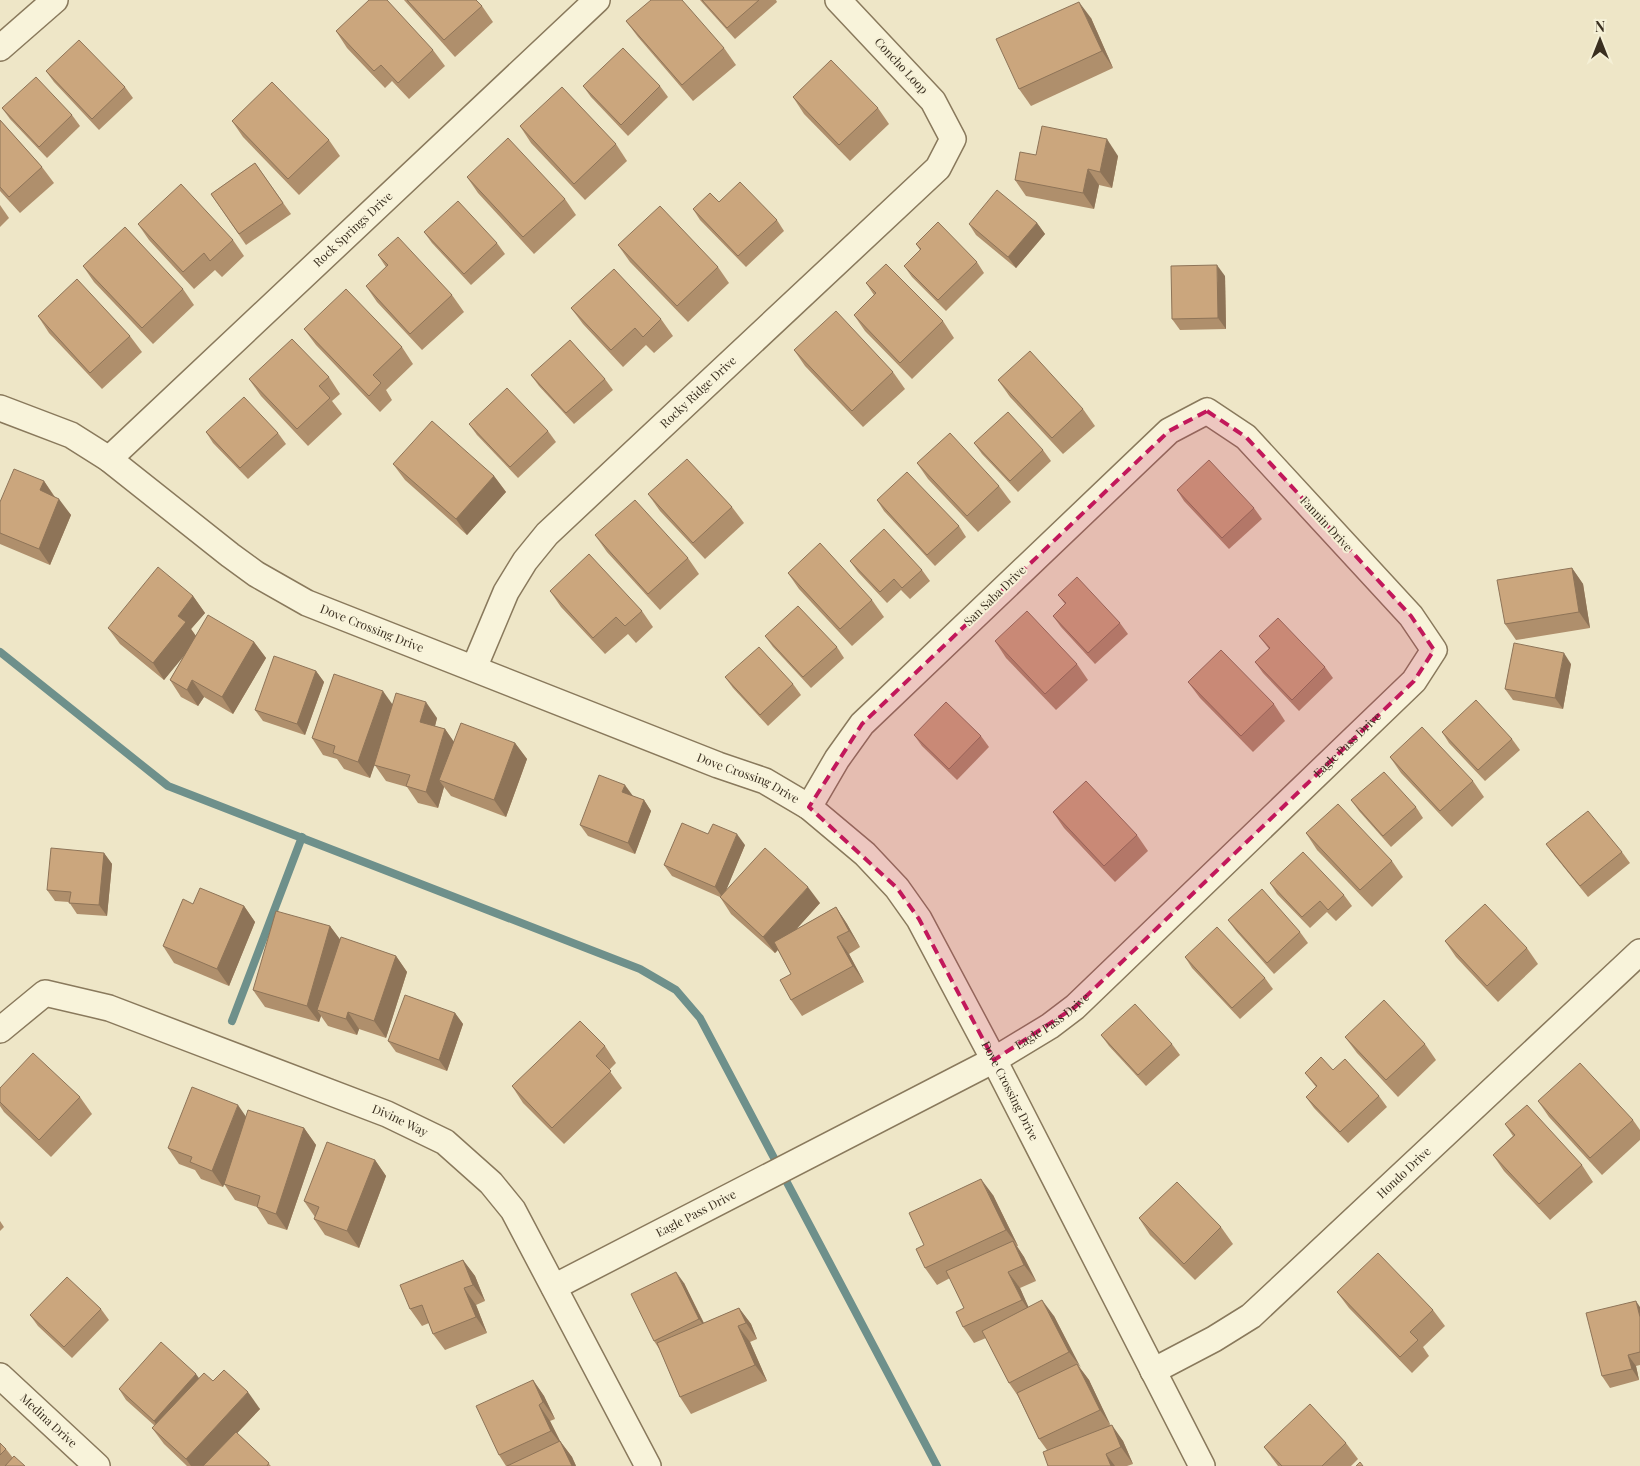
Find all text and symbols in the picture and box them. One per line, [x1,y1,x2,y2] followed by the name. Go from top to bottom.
[1575,15,1625,65] north arrow
[1595,17,1605,36] text: N
[871,34,932,97] street label: Concho Loop
[309,188,395,270] street label: Rock Springs Drive
[656,352,739,431] street label: Rocky Ridge Drive
[1297,492,1356,554] street label: Fannin Drive
[960,562,1029,629] street label: San Saba Drive
[318,600,426,655] street label: Dove Crossing Drive
[1309,708,1384,781] street label: Eagle Pass Drive
[695,749,803,807] street label: Dove Crossing Drive
[1011,989,1092,1053] street label: Eagle Pass Drive
[978,1038,1043,1143] street label: Dove Crossing Drive
[370,1100,431,1140] street label: Divine Way
[1373,1143,1434,1201] street label: Hondo Drive
[653,1185,739,1240] street label: Eagle Pass Drive
[17,1390,81,1451] street label: Medina Drive

